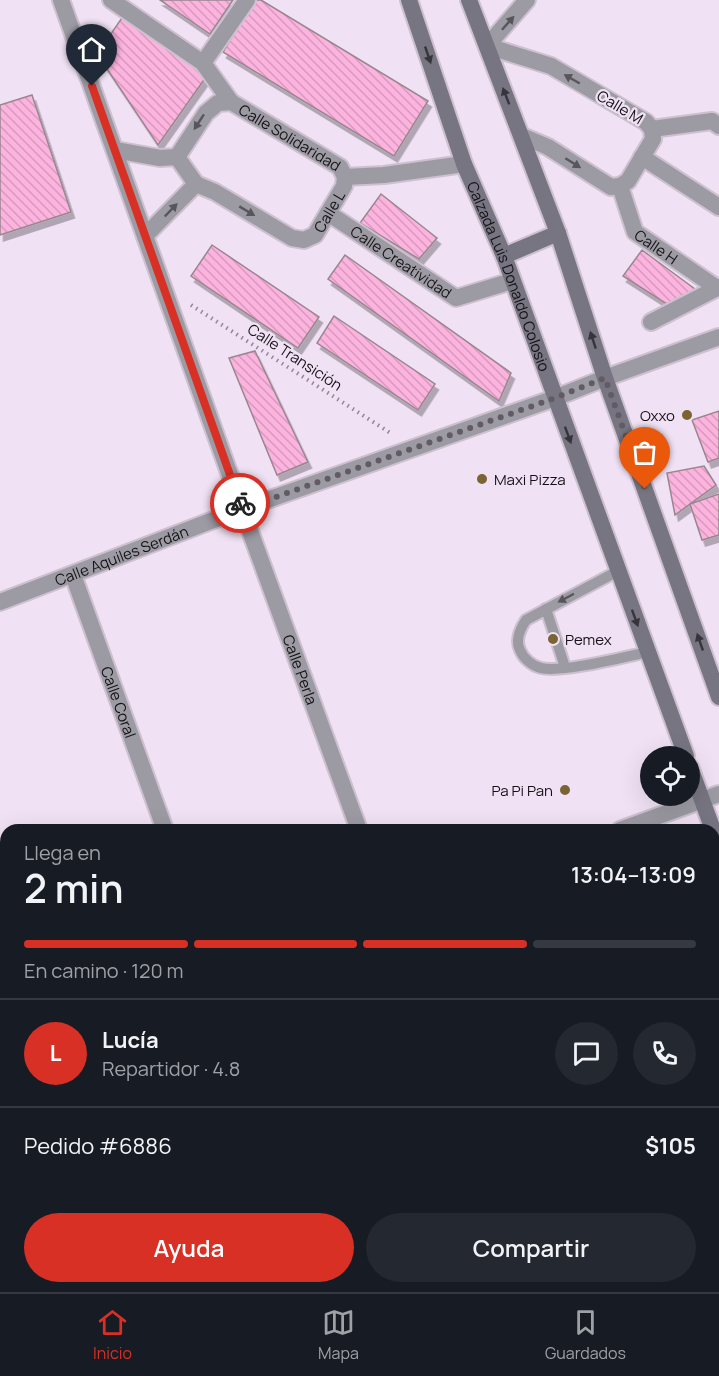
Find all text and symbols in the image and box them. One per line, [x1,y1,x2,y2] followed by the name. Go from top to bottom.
[501,16,515,31] one-way arrow
[66,24,117,86] pin
[75,33,108,66] icon: home
[424,46,434,64] one-way arrow
[564,74,581,84] one-way arrow
[593,85,647,129] street label: Calle M
[501,87,511,105] one-way arrow
[235,99,345,176] street label: Calle Solidaridad
[194,114,205,131] one-way arrow
[565,157,581,168] one-way arrow
[462,178,556,374] street label: Calzada Luis Donaldo Colosio
[308,186,350,236] street label: Calle L
[163,204,177,218] one-way arrow
[239,206,255,217] one-way arrow
[346,220,456,303] street label: Calle Creatividad
[630,224,682,269] street label: Calle H
[244,318,347,396] street label: Calle Transición
[587,331,597,349] one-way arrow
[640,405,675,426] place label: Oxxo
[680,408,694,422] marker: Oxxo
[564,426,574,444] one-way arrow
[619,427,670,489] pin
[628,436,661,469] icon: bag
[494,469,566,490] place label: Maxi Pizza
[475,472,489,486] marker: Maxi Pizza
[210,473,270,533] courier
[224,487,257,520] icon: bike
[52,520,191,591] street label: Calle Aquiles Serdán
[558,593,575,603] one-way arrow
[631,609,641,627] one-way arrow
[565,629,612,650] place label: Pemex
[278,632,323,707] street label: Calle Perla
[546,632,560,646] marker: Pemex
[694,633,704,651] one-way arrow
[96,663,141,741] street label: Calle Coral
[640,746,700,806] map controls
[640,746,700,806] button: locate
[491,780,553,801] place label: Pa Pi Pan
[558,783,572,797] marker: Pa Pi Pan
[24,839,101,866] text: Llega en
[571,860,696,890] text: 13:04–13:09
[24,861,123,915] text: 2 min
[24,957,184,984] text: En camino · 120 m
[555,1022,618,1085] button: chat
[633,1022,696,1085] button: phone
[102,1025,159,1055] text: Lucía
[50,1038,61,1068] text: L
[102,1055,240,1082] text: Repartidor · 4.8
[24,1131,172,1161] text: Pedido #6886
[645,1131,696,1161] text: $105
[24,1213,354,1282] button: Ayuda
[366,1213,696,1282] button: Compartir
[93,1306,132,1364] tab: Inicio
[318,1306,359,1364] tab: Mapa
[545,1306,626,1364] tab: Guardados

